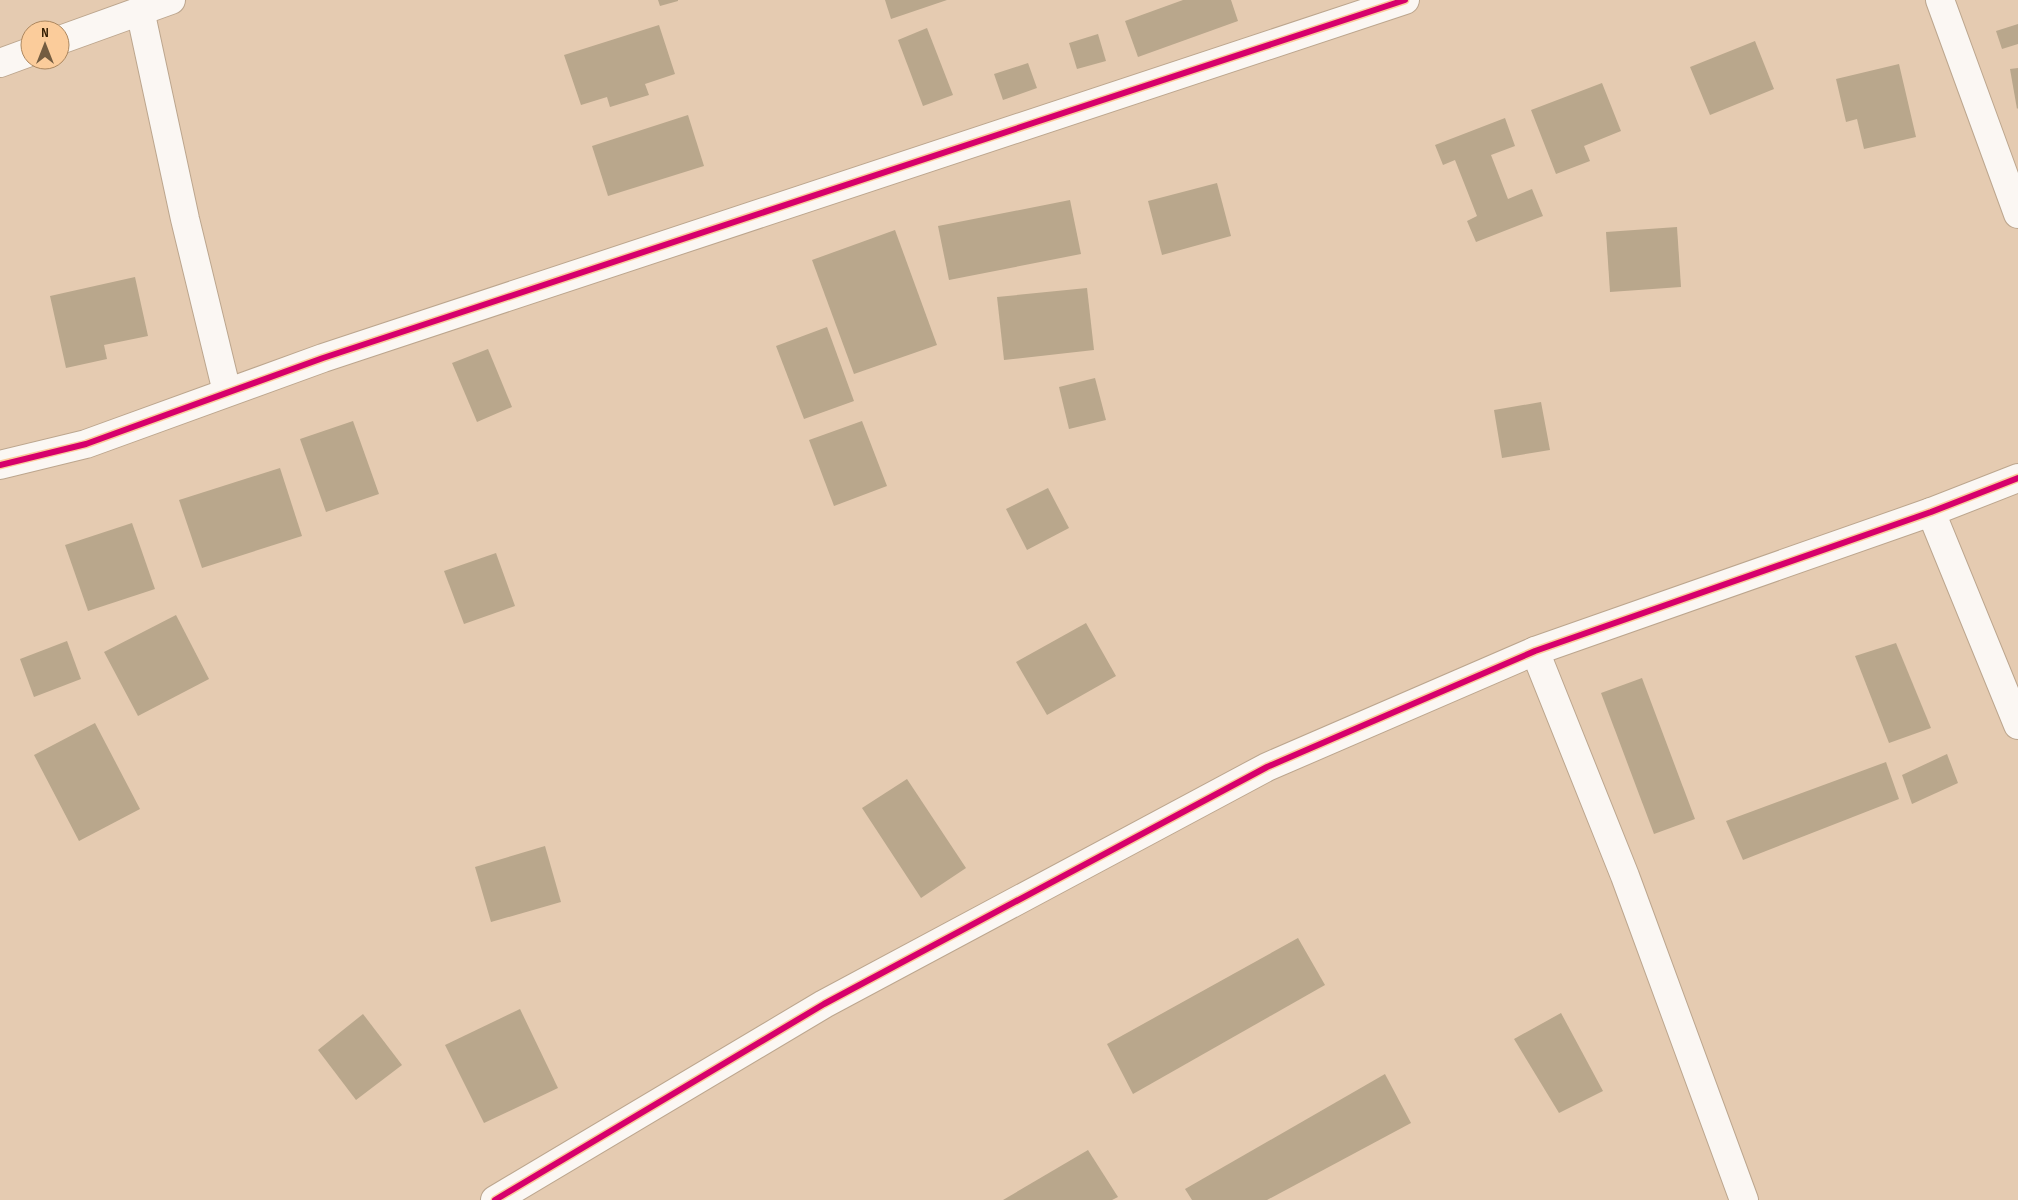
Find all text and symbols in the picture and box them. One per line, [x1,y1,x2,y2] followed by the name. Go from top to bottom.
[20,20,70,70] north arrow
[41,24,49,41] text: N

